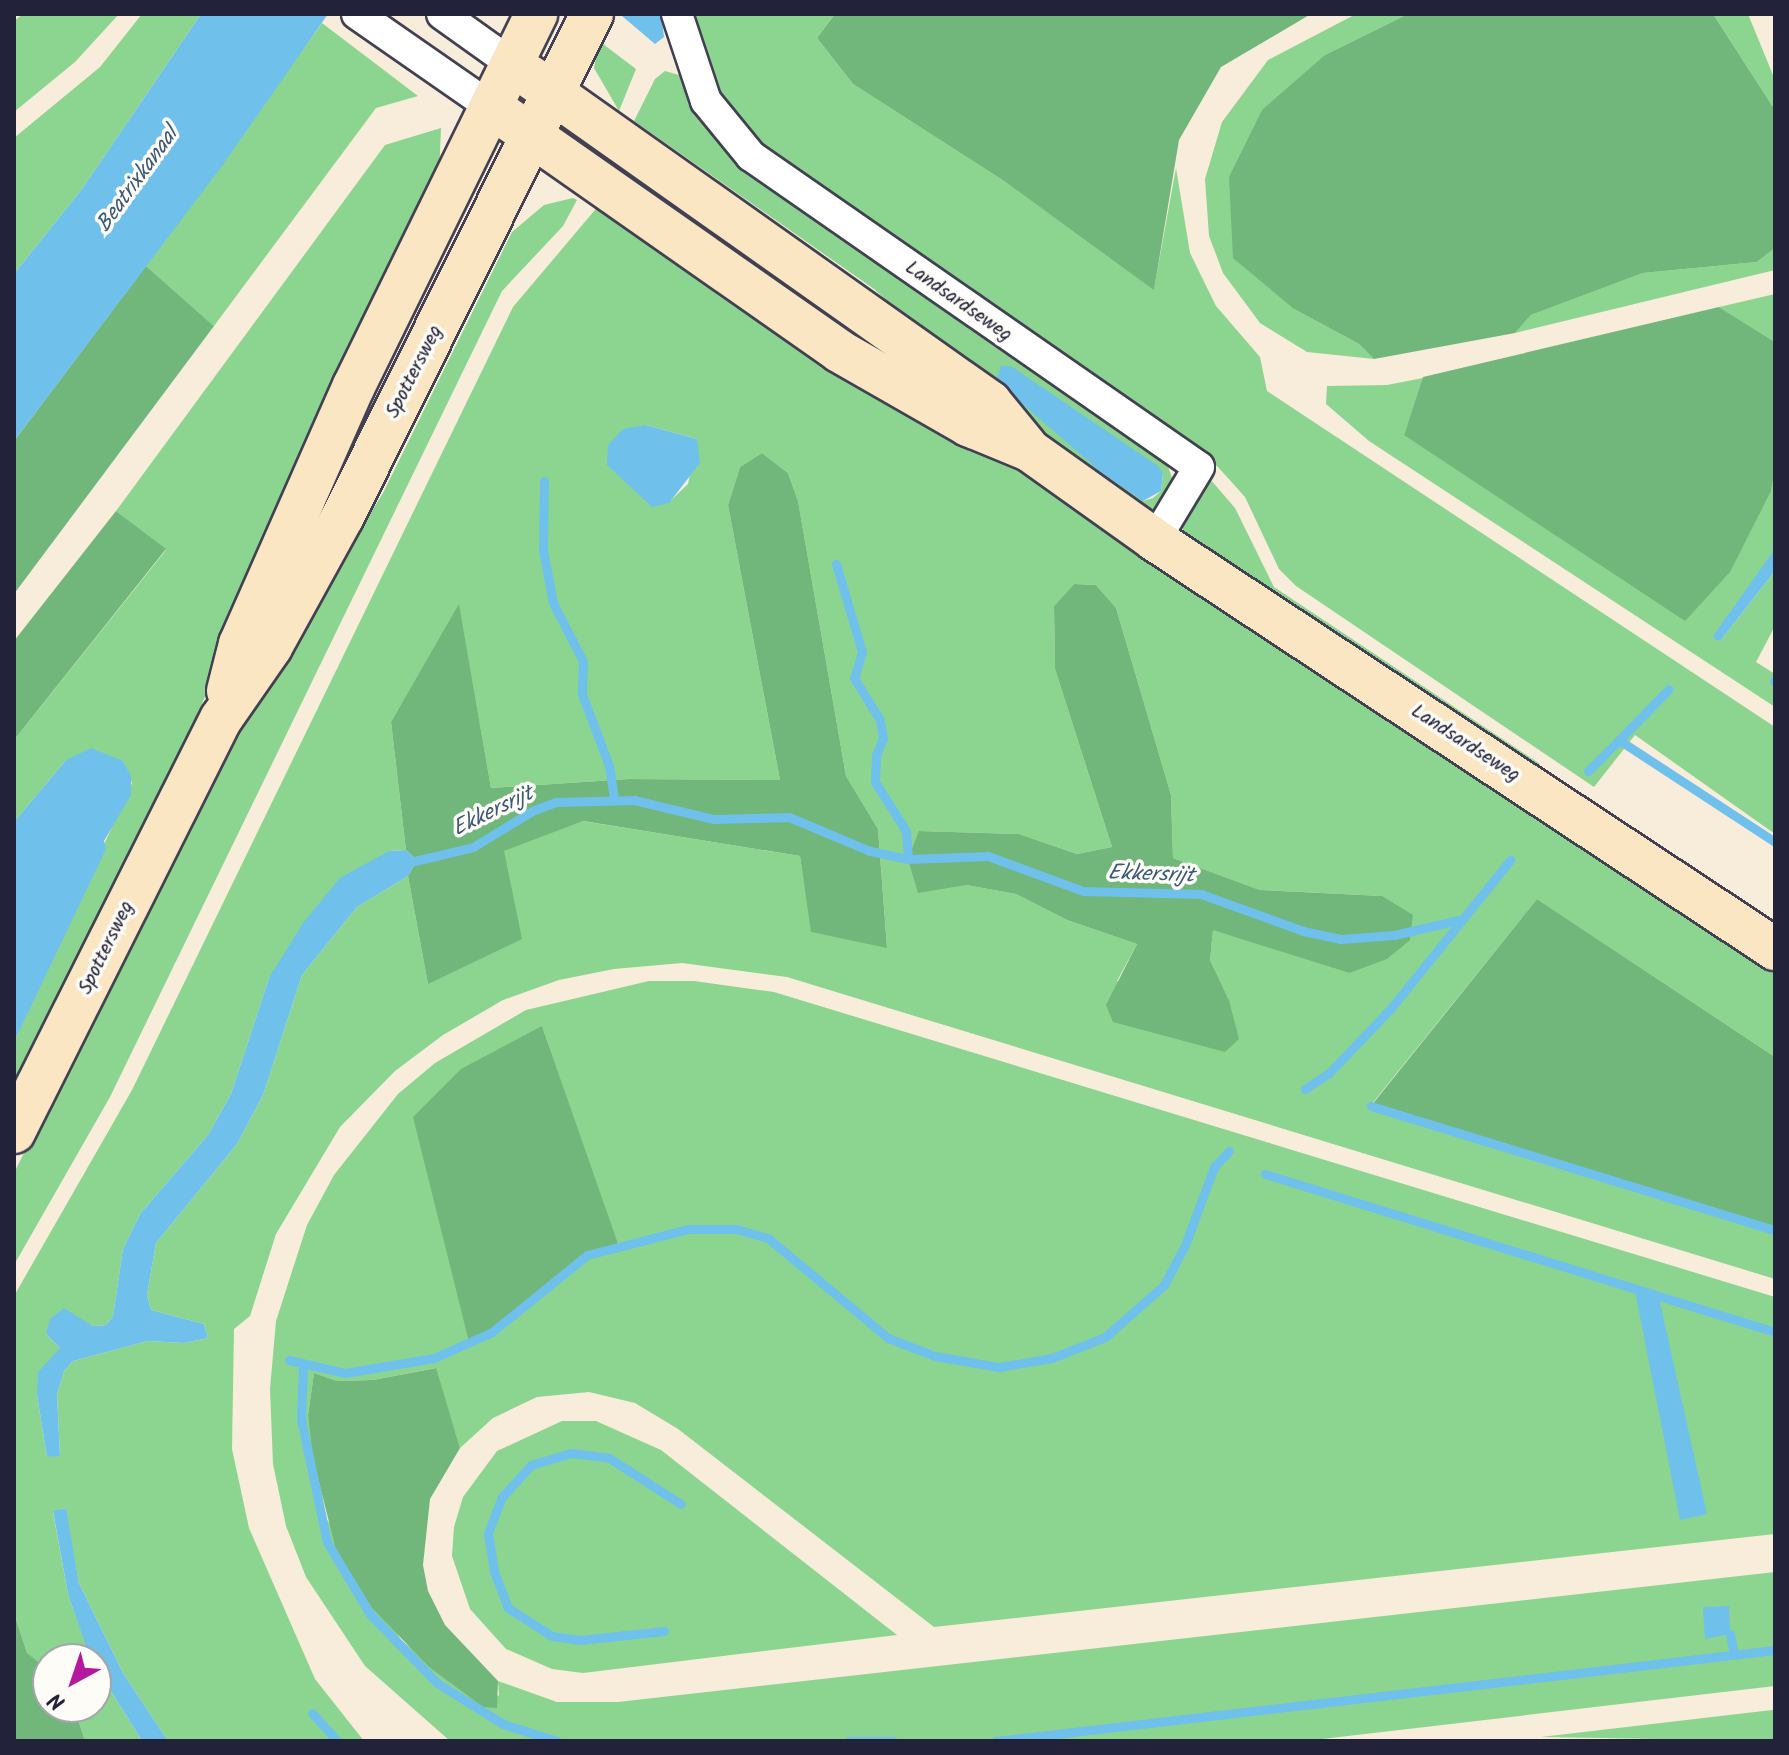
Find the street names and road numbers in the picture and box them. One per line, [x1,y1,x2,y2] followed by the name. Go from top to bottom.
[900,256,1016,348] street label: Landsardseweg
[381,322,449,422] street label: Spottersweg
[1406,700,1524,788] street label: Landsardseweg
[74,897,140,999] street label: Spottersweg

